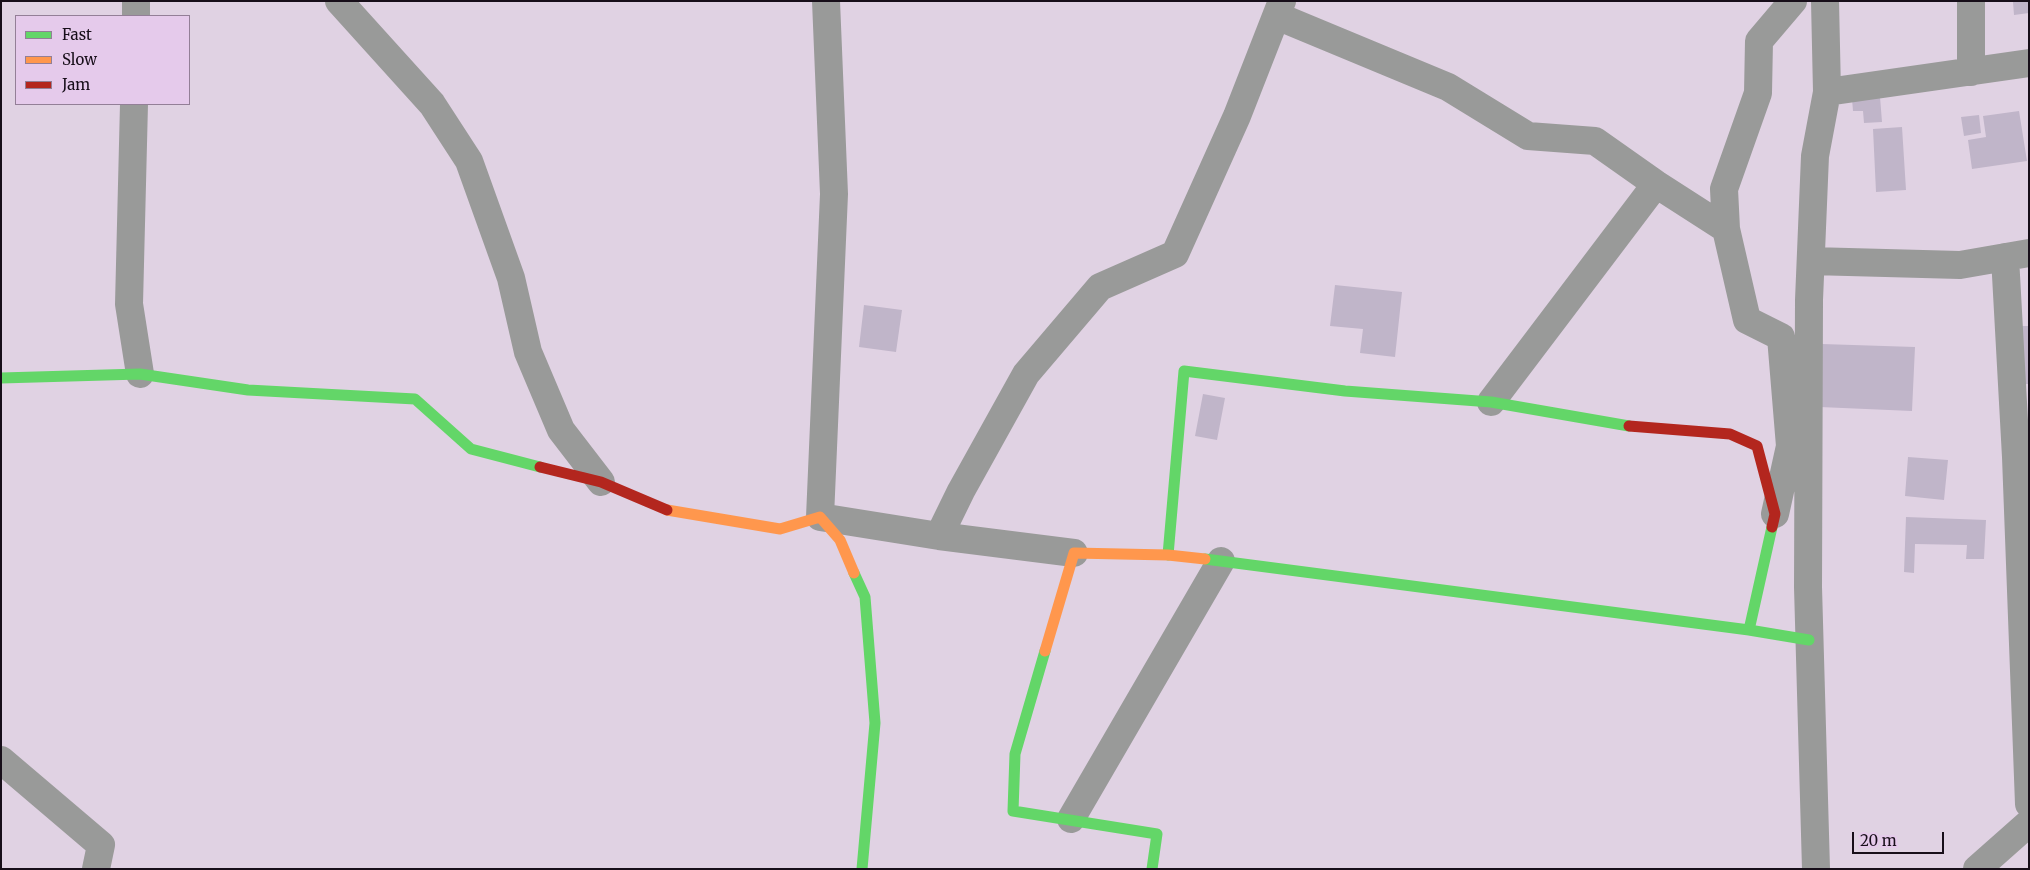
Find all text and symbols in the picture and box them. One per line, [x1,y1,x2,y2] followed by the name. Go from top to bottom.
[15,15,190,105] legend
[62,25,92,44] text: Fast
[62,50,97,69] text: Slow
[62,75,90,94] text: Jam
[1855,822,1948,854] scale bar
[1860,831,1897,850] text: 20 m

